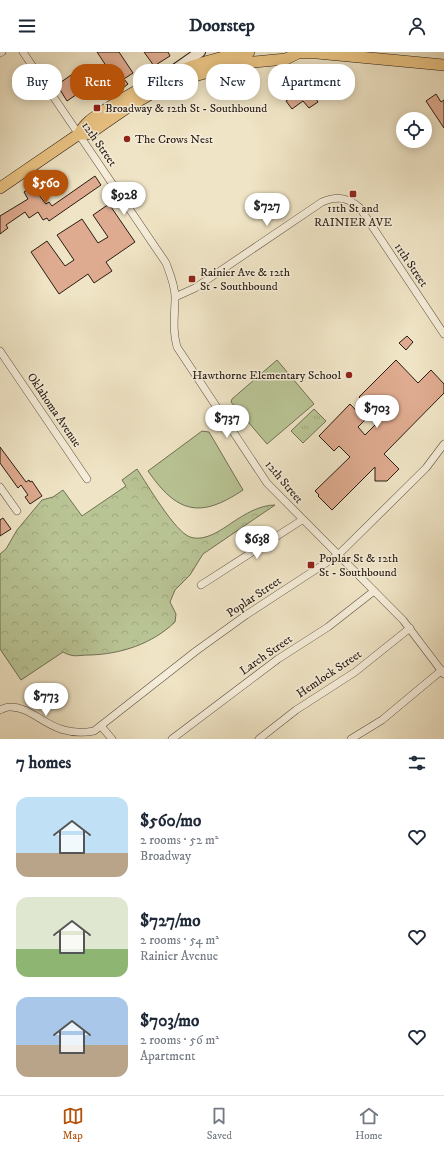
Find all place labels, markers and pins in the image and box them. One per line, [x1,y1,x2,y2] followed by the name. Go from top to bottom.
[105,101,267,116] place label: Broadway & 12th St - Southbound
[92,103,102,113] marker: Broadway & 12th St - Southbound
[135,132,213,147] place label: The Crows Nest
[122,134,132,144] marker: The Crows Nest
[22,170,70,204] pin: $560
[100,182,148,216] pin: $928
[348,189,358,199] marker: 11th St and RAINIER AVE
[243,193,291,227] pin: $727
[314,201,392,230] place label: 11th St and RAINIER AVE
[200,265,291,294] place label: Rainier Ave & 12th St - Southbound
[187,274,197,284] marker: Rainier Ave & 12th St - Southbound
[192,368,341,383] place label: Hawthorne Elementary School
[344,370,354,380] marker: Hawthorne Elementary School
[353,395,401,429] pin: $703
[203,405,251,439] pin: $737
[233,526,281,560] pin: $638
[319,551,399,580] place label: Poplar St & 12th St - Southbound
[306,560,316,570] marker: Poplar St & 12th St - Southbound
[22,683,70,717] pin: $773

